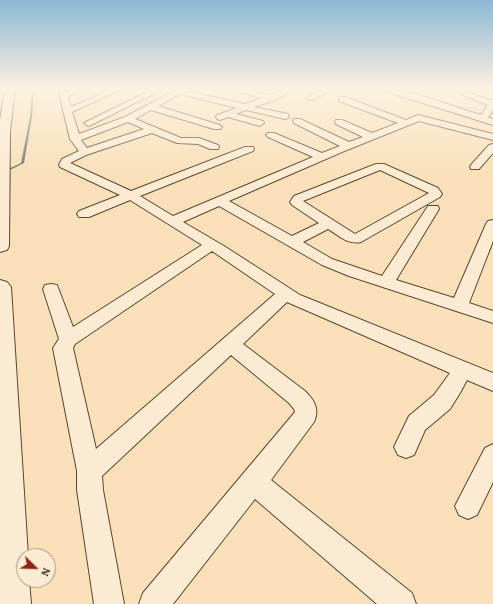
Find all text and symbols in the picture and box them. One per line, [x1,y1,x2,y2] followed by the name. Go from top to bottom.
[16,548,56,588] north arrow
[37,566,55,579] text: N

